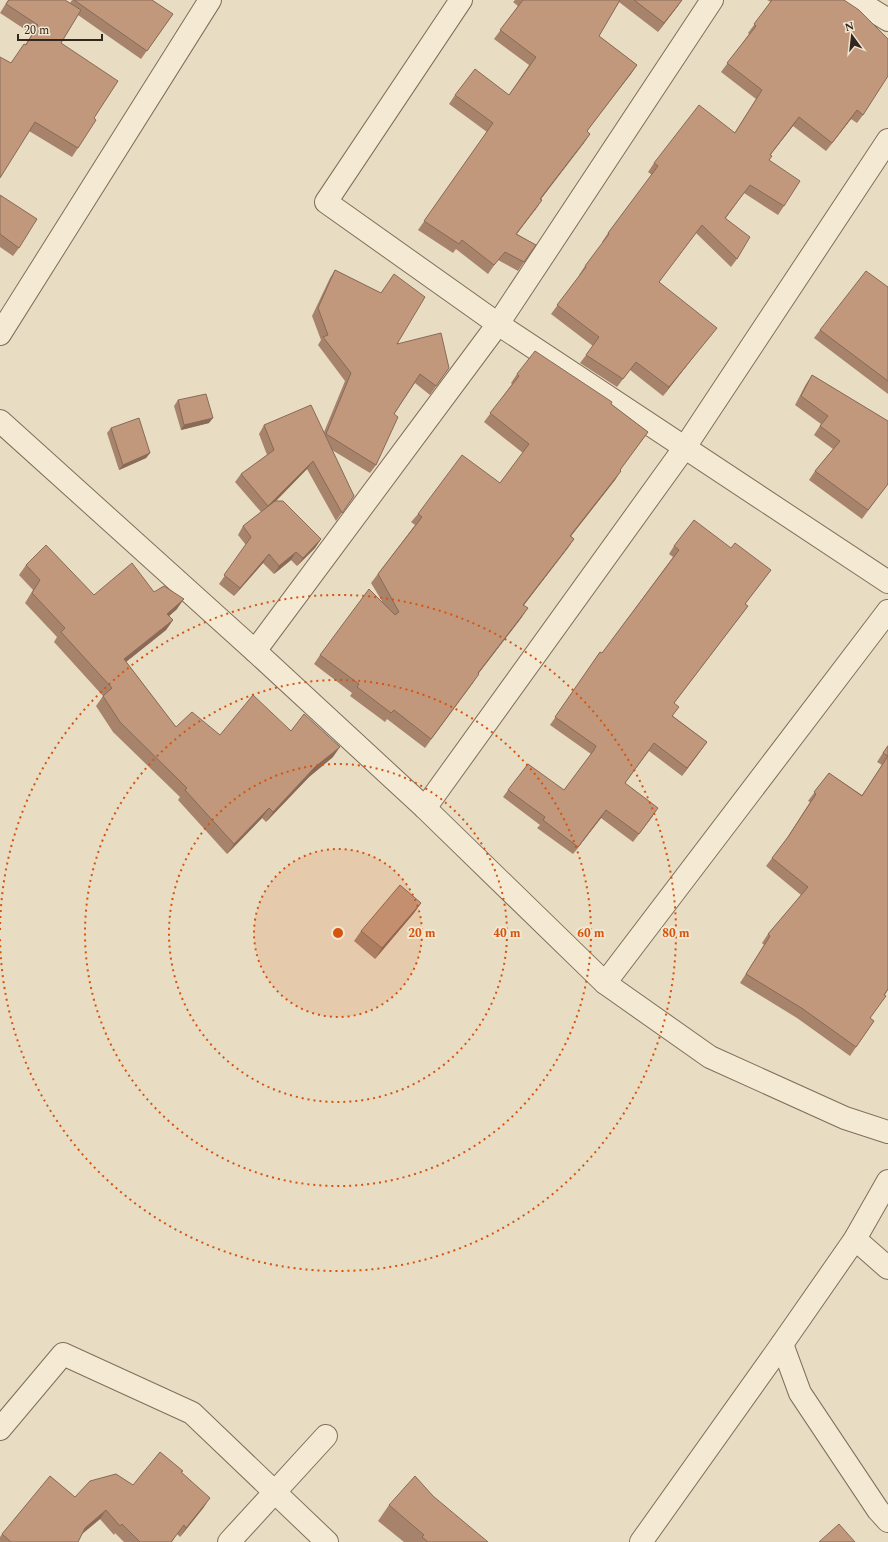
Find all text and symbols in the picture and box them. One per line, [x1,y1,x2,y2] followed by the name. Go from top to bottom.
[18,16,102,42] scale bar
[832,16,872,56] north arrow
[843,17,856,36] text: N
[24,21,49,40] text: 20 m
[408,924,436,943] text: 20 m
[493,924,521,943] text: 40 m
[577,924,605,943] text: 60 m
[662,924,690,943] text: 80 m
[331,926,345,940] centre of rings

